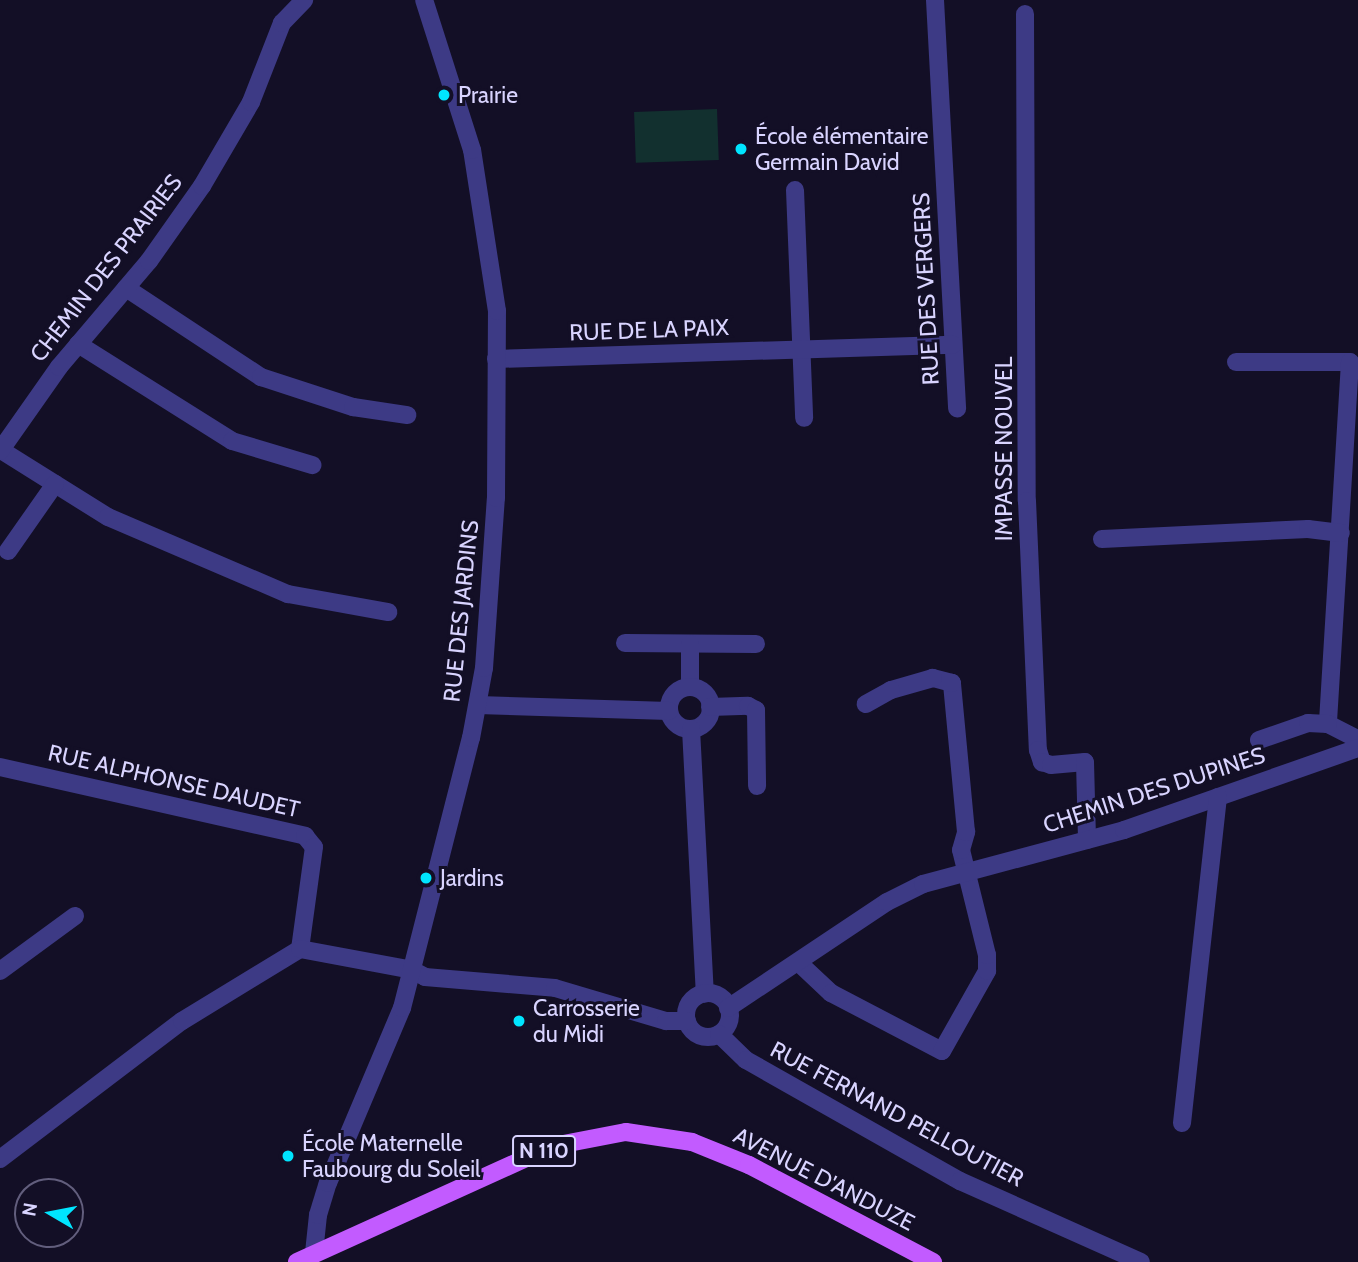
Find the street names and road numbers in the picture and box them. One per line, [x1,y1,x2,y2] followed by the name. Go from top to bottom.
[24,169,188,367] street label: CHEMIN DES PRAIRIES
[907,192,945,386] street label: RUE DES VERGERS
[569,313,729,347] street label: RUE DE LA PAIX
[990,357,1018,541] street label: IMPASSE NOUVEL
[438,519,484,703] street label: RUE DES JARDINS
[45,739,303,823] street label: RUE ALPHONSE DAUDET
[1040,741,1268,839] street label: CHEMIN DES DUPINES
[766,1035,1028,1193] street label: RUE FERNAND PELLOUTIER
[729,1121,919,1237] street label: AVENUE D'ANDUZE
[511,1134,577,1168] road number: N 110

